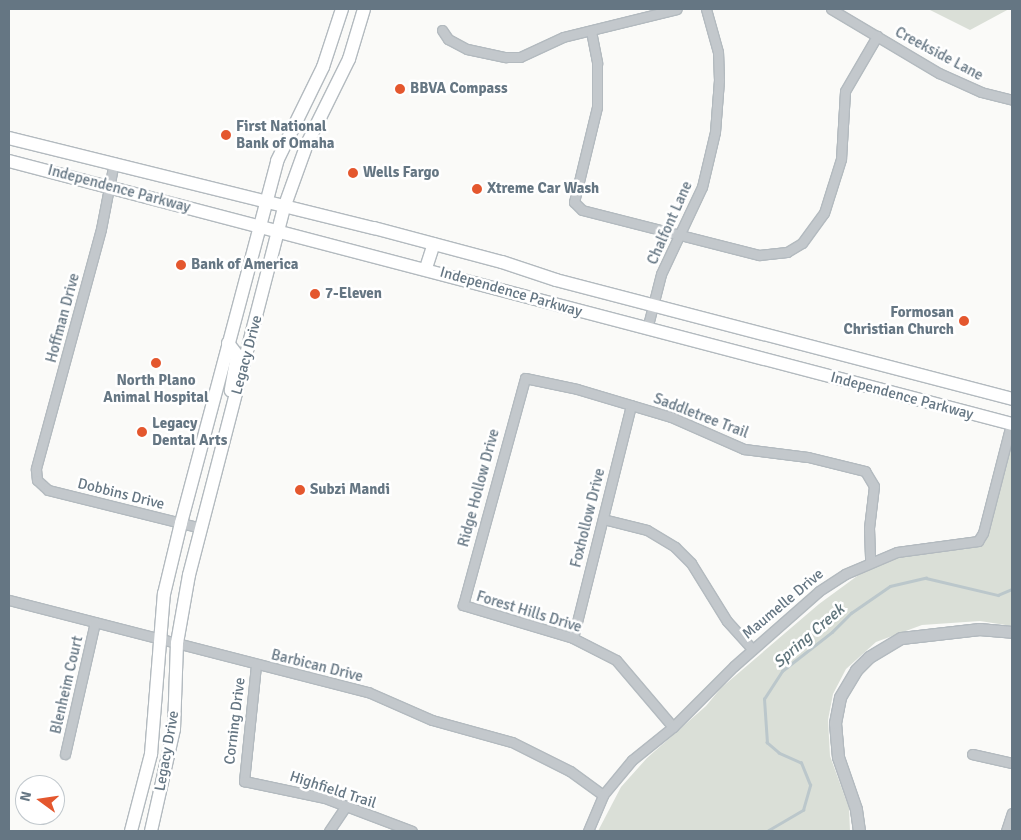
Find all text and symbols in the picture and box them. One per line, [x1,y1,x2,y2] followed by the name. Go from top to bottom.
[892,23,986,85] street label: Creekside Lane
[410,80,508,98] place label: BBVA Compass
[394,83,406,95] marker: BBVA Compass
[236,117,334,152] place label: First National Bank of Omaha
[220,129,232,141] marker: First National Bank of Omaha
[46,161,192,217] street label: Independence Parkway
[363,164,439,182] place label: Wells Fargo
[347,167,359,179] marker: Wells Fargo
[644,178,696,268] street label: Chalfont Lane
[487,180,599,198] place label: Xtreme Car Wash
[471,183,483,195] marker: Xtreme Car Wash
[191,256,298,274] place label: Bank of America
[175,259,187,271] marker: Bank of America
[438,263,584,321] street label: Independence Parkway
[42,271,84,365] street label: Hoffman Drive
[325,285,382,303] place label: 7-Eleven
[309,288,321,300] marker: 7-Eleven
[844,303,954,338] place label: Formosan Christian Church
[228,313,266,397] street label: Legacy Drive
[958,315,970,327] marker: Formosan Christian Church
[150,357,162,369] marker: North Plano Animal Hospital
[829,368,975,424] street label: Independence Parkway
[103,371,209,406] place label: North Plano Animal Hospital
[651,390,751,442] street label: Saddletree Trail
[152,414,227,449] place label: Legacy Dental Arts
[136,426,148,438] marker: Legacy Dental Arts
[455,427,503,549] street label: Ridge Hollow Drive
[567,467,609,569] street label: Foxhollow Drive
[76,475,166,513] street label: Dobbins Drive
[310,481,390,499] place label: Subzi Mandi
[294,484,306,496] marker: Subzi Mandi
[739,565,827,643] street label: Maumelle Drive
[474,587,584,637] street label: Forest Hills Drive
[770,600,848,672] water label: Spring Creek
[47,634,87,736] street label: Blenheim Court
[269,646,365,686] street label: Barbican Drive
[221,676,249,766] street label: Corning Drive
[151,709,183,793] street label: Legacy Drive
[287,768,379,812] street label: Highfield Trail
[15,775,65,825] north arrow
[17,790,35,803] text: N

